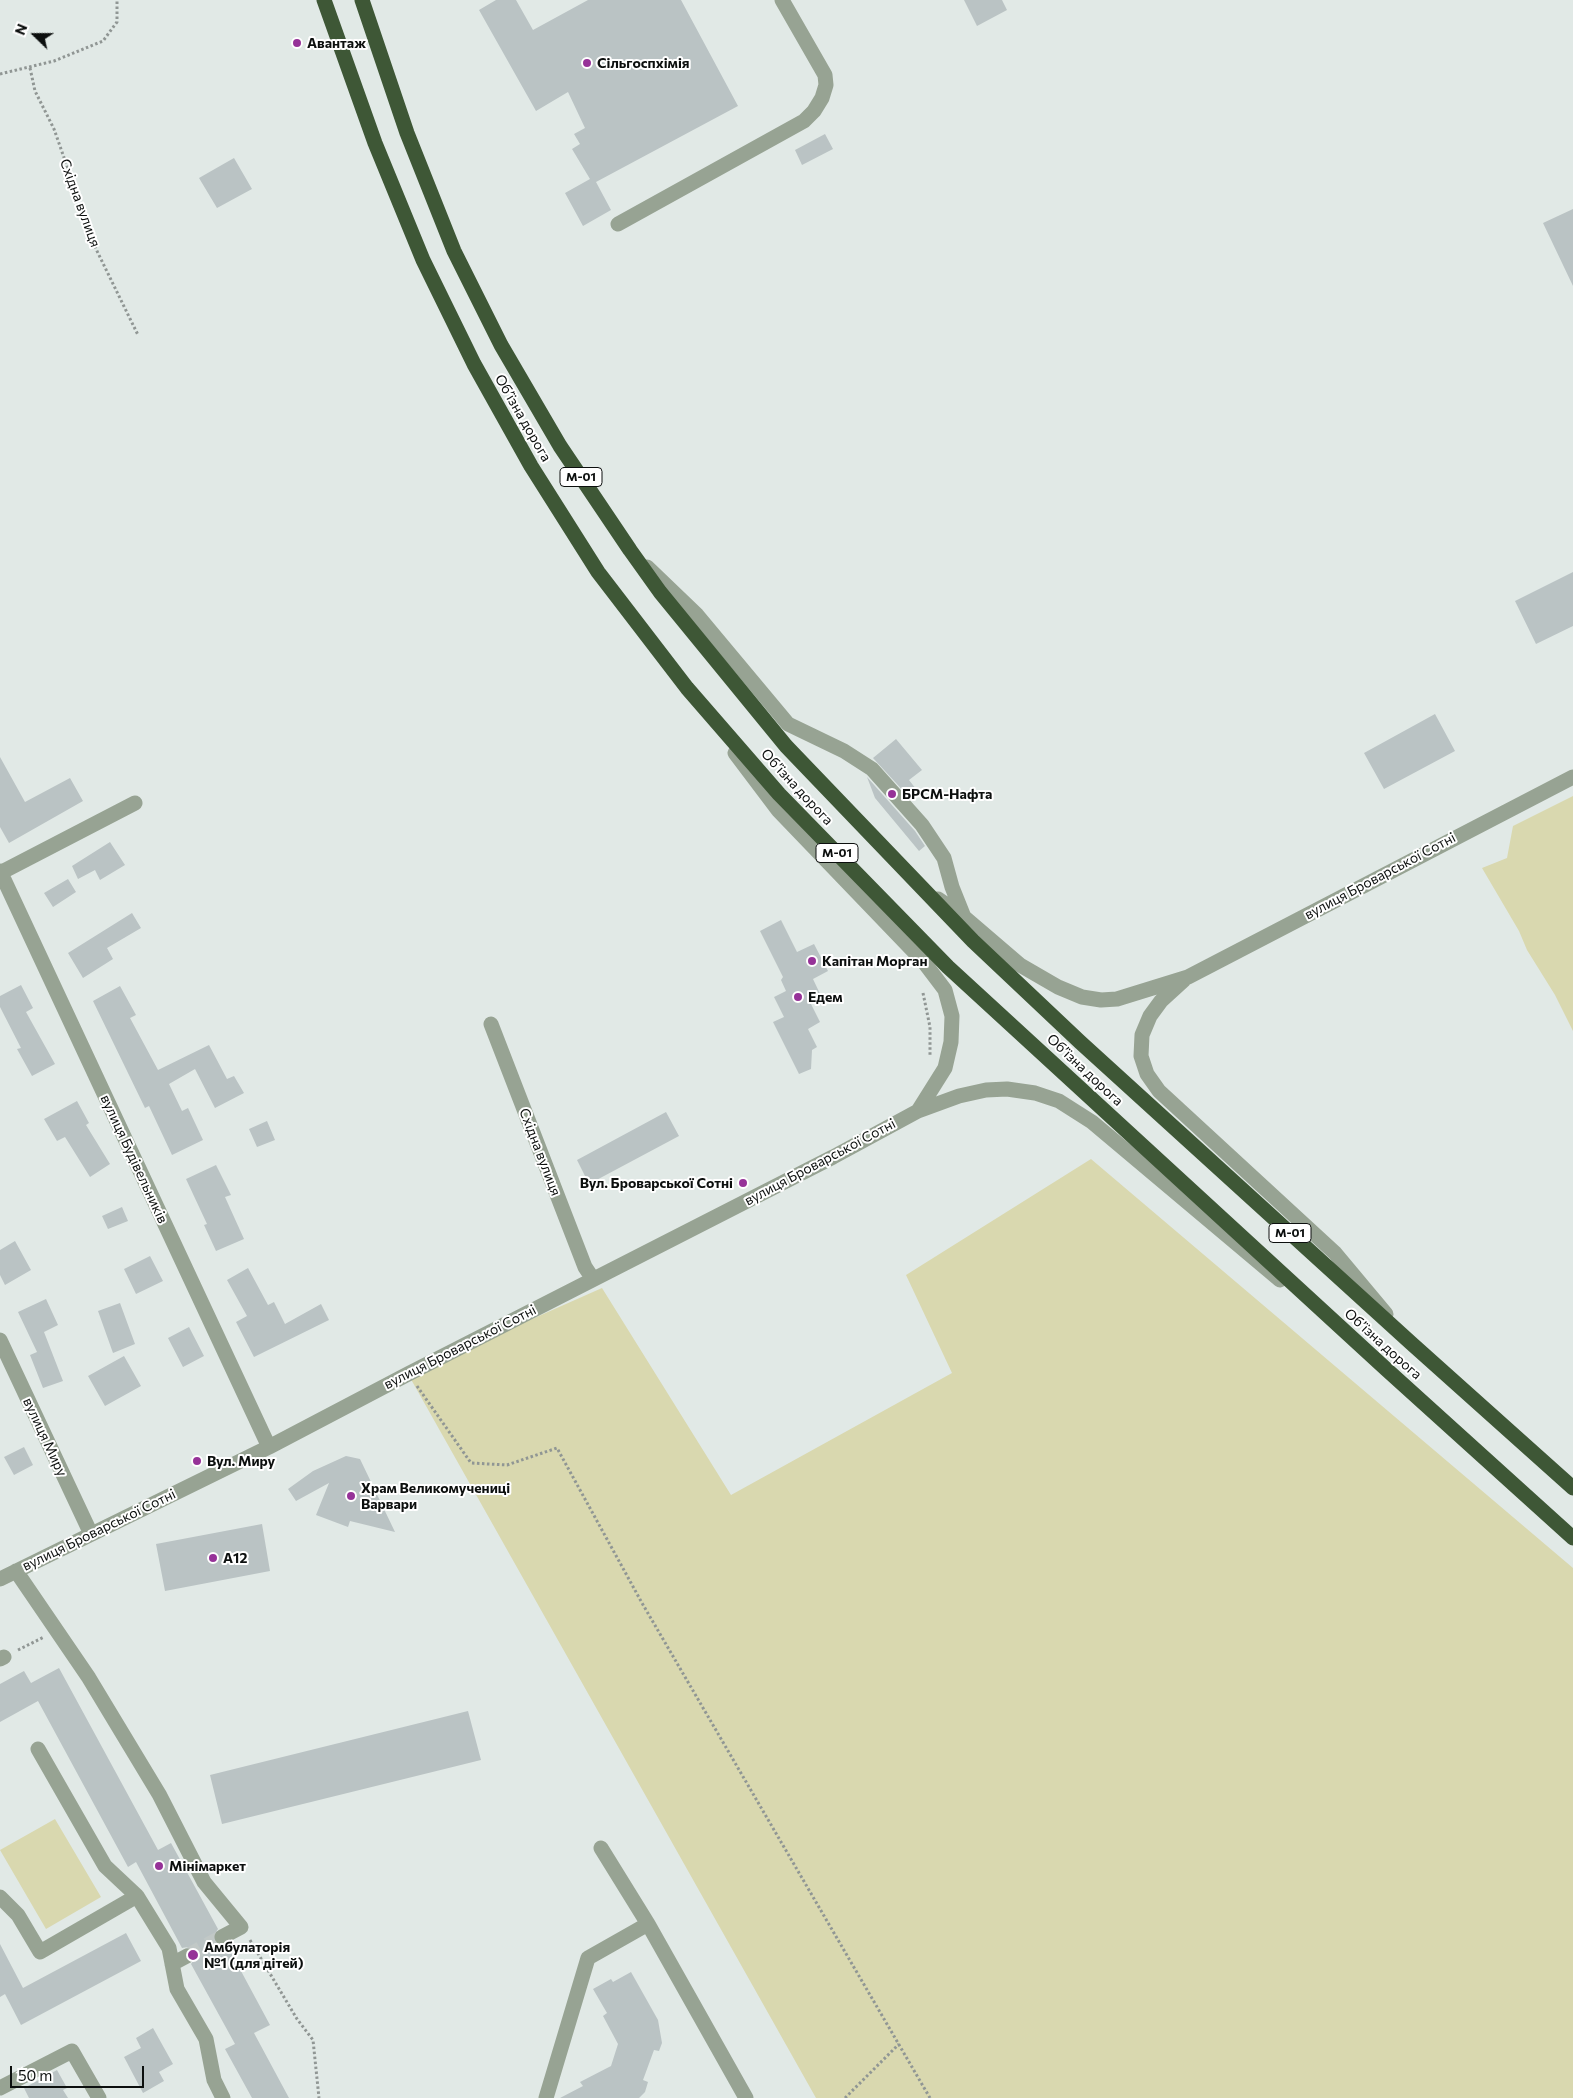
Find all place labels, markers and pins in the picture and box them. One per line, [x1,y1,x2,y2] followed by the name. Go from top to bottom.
[307,35,366,51] place label: Авантаж
[291,37,303,49] marker: Авантаж
[597,55,690,71] place label: Сільгоспхімія
[581,57,593,69] marker: Сільгоспхімія
[902,786,992,802] place label: БРСМ-Нафта
[886,788,898,800] marker: БРСМ-Нафта
[822,953,928,969] place label: Капітан Морган
[806,955,818,967] marker: Капітан Морган
[808,989,843,1005] place label: Едем
[792,991,804,1003] marker: Едем
[580,1175,733,1191] place label: Вул. Броварської Cотні
[737,1177,749,1189] marker: Вул. Броварської Cотні
[207,1453,275,1469] place label: Вул. Миру
[191,1455,203,1467] marker: Вул. Миру
[361,1480,510,1512] place label: Храм Великомучениці Варвари
[345,1490,357,1502] marker: Храм Великомучениці Варвари
[223,1550,247,1566] place label: А12
[207,1552,219,1564] marker: А12
[169,1858,246,1874] place label: Мінімаркет
[153,1860,165,1872] marker: Мінімаркет
[204,1939,303,1971] place label: Амбулаторія №1 (для дітей)
[186,1948,200,1962] marker: Амбулаторія №1 (для дітей)

